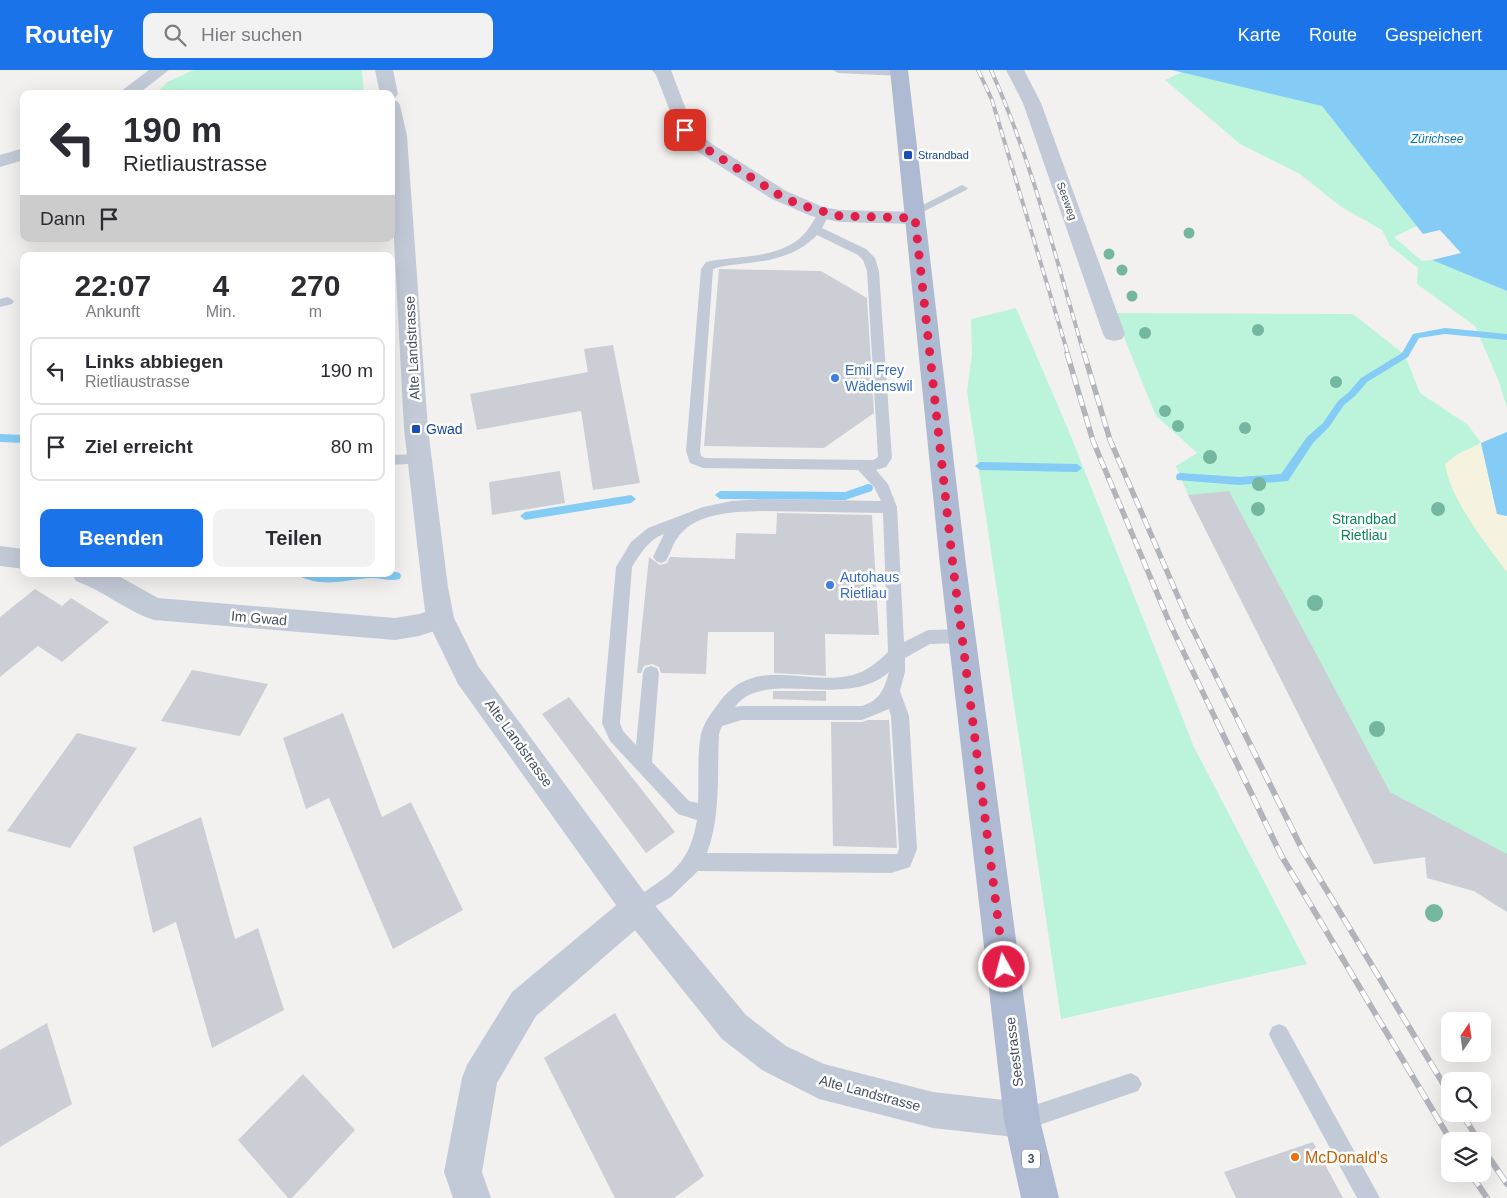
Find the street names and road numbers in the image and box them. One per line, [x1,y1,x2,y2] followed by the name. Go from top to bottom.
[1055,180,1079,222] street label: Seeweg
[401,295,423,400] street label: Alte Landstrasse
[230,608,288,628] street label: Im Gwad
[482,696,556,790] street label: Alte Landstrasse
[1002,1016,1026,1088] street label: Seestrasse
[818,1072,923,1114] street label: Alte Landstrasse
[1022,1150,1040,1168] road number: 3

